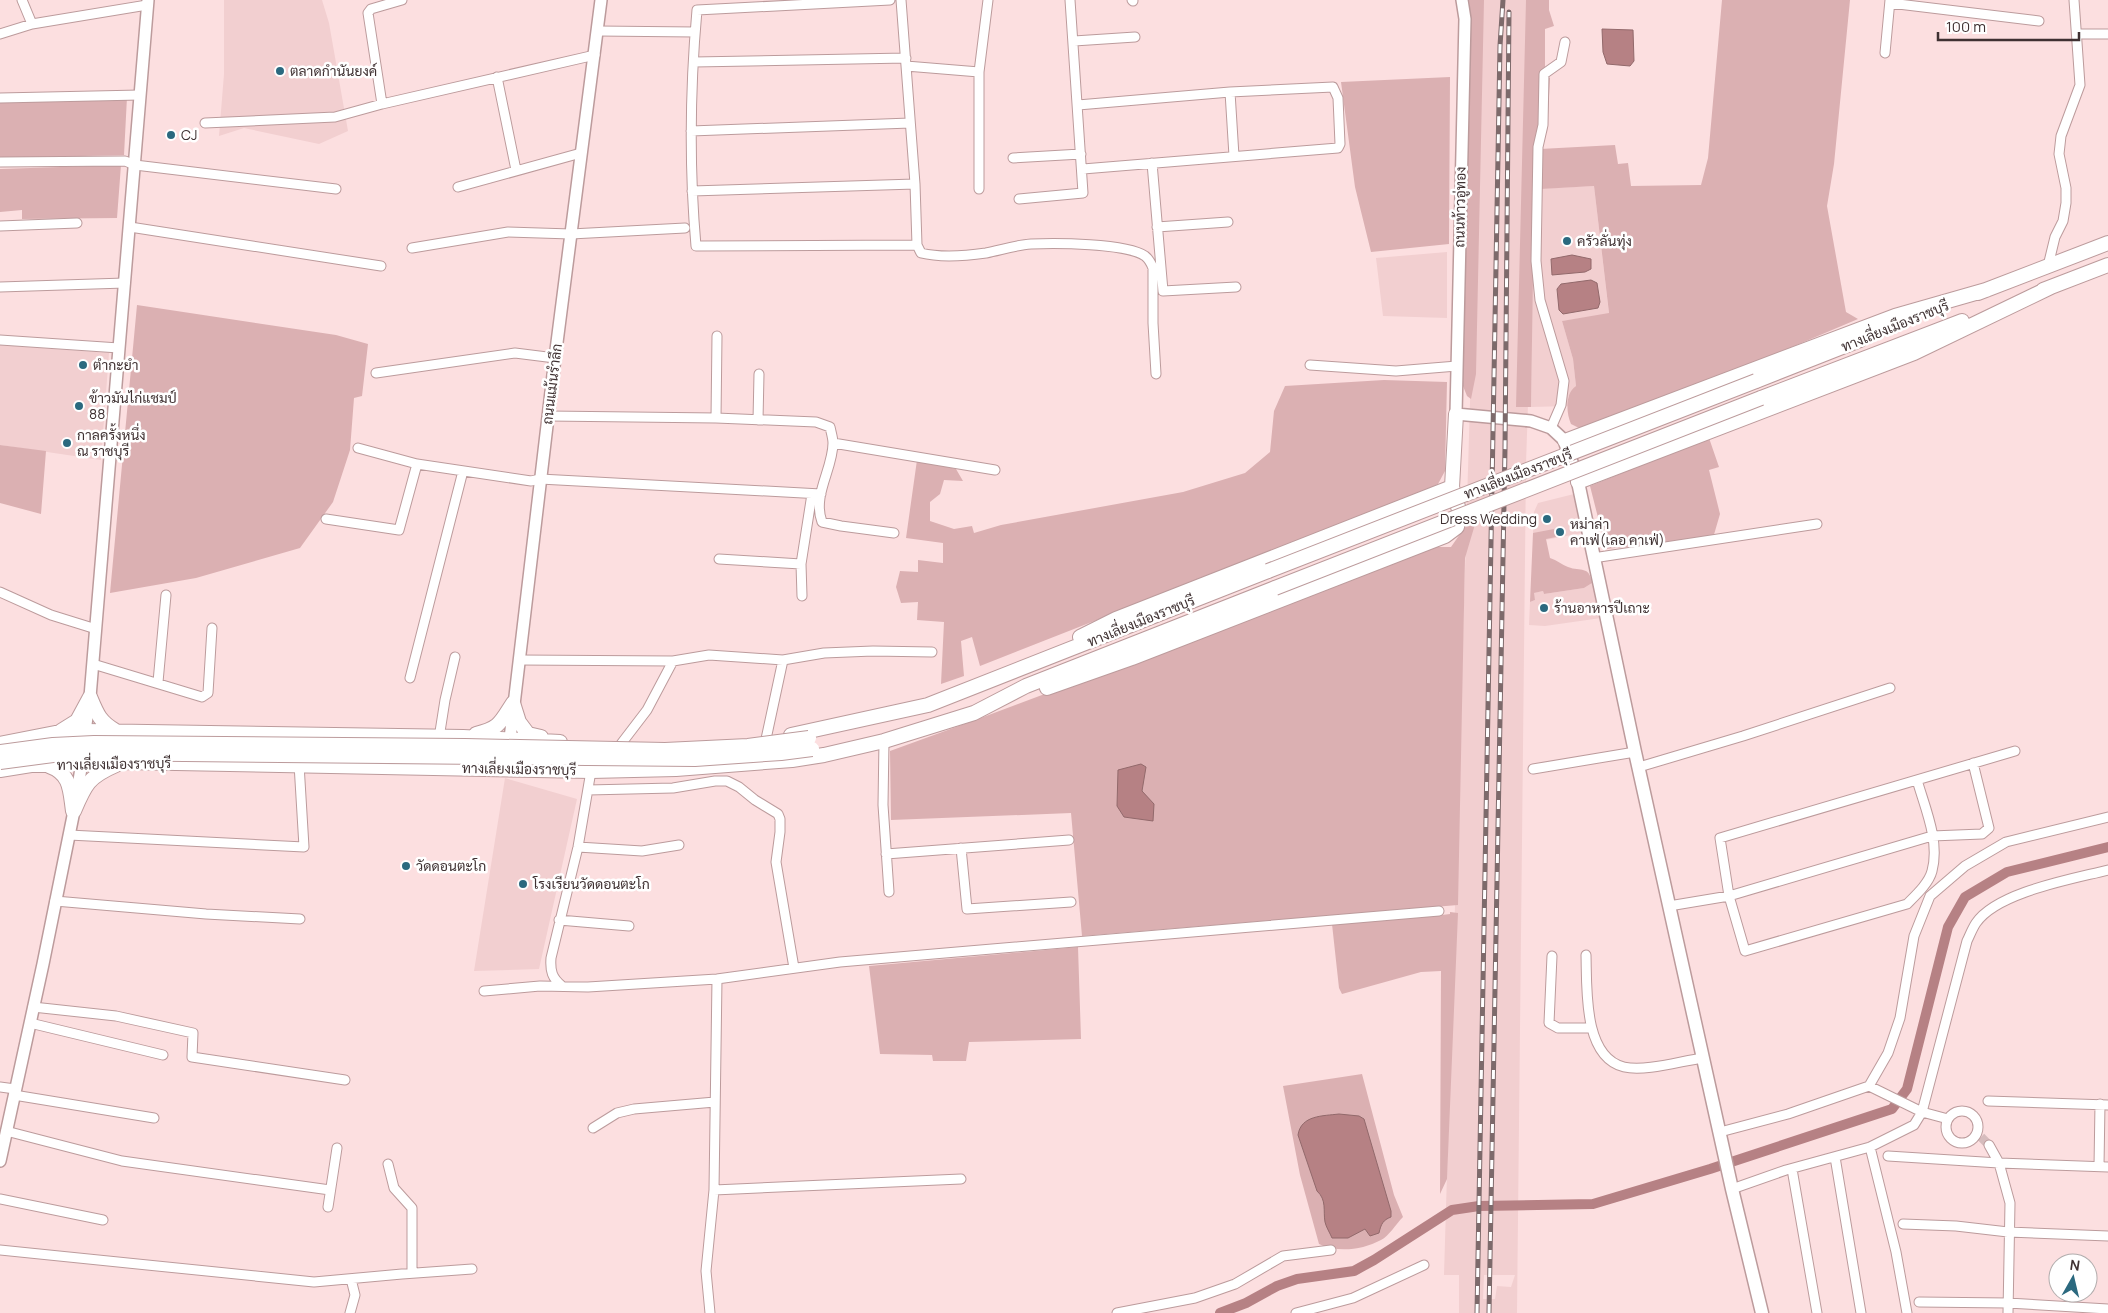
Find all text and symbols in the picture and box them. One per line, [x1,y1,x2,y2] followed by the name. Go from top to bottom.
[1938,10,2079,42] scale bar
[1946,16,1986,37] text: 100 m
[290,61,377,80] place label: ตลาดกำนันยงค์
[274,65,286,77] marker: ตลาดกำนันยงค์
[181,125,198,144] place label: CJ
[165,129,177,141] marker: CJ
[1449,166,1471,248] street label: ถนนท้าวอู่ทอง
[1577,229,1632,251] place label: ครัวลั่นทุ่ง
[1561,235,1573,247] marker: ครัวลั่นทุ่ง
[1837,293,1952,357] street label: ทางเลี่ยงเมืองราชบุรี
[537,342,566,425] street label: ถนนแม้นรำลึก
[93,355,139,374] place label: ตำกะยำ
[77,359,89,371] marker: ตำกะยำ
[89,388,177,423] place label: ข้าวมันไก่แชมป์ 88
[73,400,85,412] marker: ข้าวมันไก่แชมป์ 88
[77,423,146,461] place label: กาลครั้งหนึ่ง ณ ราชบุรี
[61,437,73,449] marker: กาลครั้งหนึ่ง ณ ราชบุรี
[1460,442,1575,504] street label: ทางเลี่ยงเมืองราชบุรี
[1440,509,1537,528] place label: Dress Wedding
[1541,513,1553,525] marker: Dress Wedding
[1570,514,1665,549] place label: หม่าล่า คาเฟ่(เลอ คาเฟ่)
[1554,526,1566,538] marker: หม่าล่า คาเฟ่(เลอ คาเฟ่)
[1083,588,1198,652] street label: ทางเลี่ยงเมืองราชบุรี
[1554,598,1650,617] place label: ร้านอาหารปีเถาะ
[1538,602,1550,614] marker: ร้านอาหารปีเถาะ
[57,751,172,775] street label: ทางเลี่ยงเมืองราชบุรี
[462,756,577,780] street label: ทางเลี่ยงเมืองราชบุรี
[416,856,486,875] place label: วัดดอนตะโก
[400,860,412,872] marker: วัดดอนตะโก
[532,874,650,893] place label: โรงเรียนวัดดอนตะโก
[517,878,529,890] marker: โรงเรียนวัดดอนตะโก
[2048,1253,2098,1303] north arrow
[2069,1255,2081,1275] text: N

